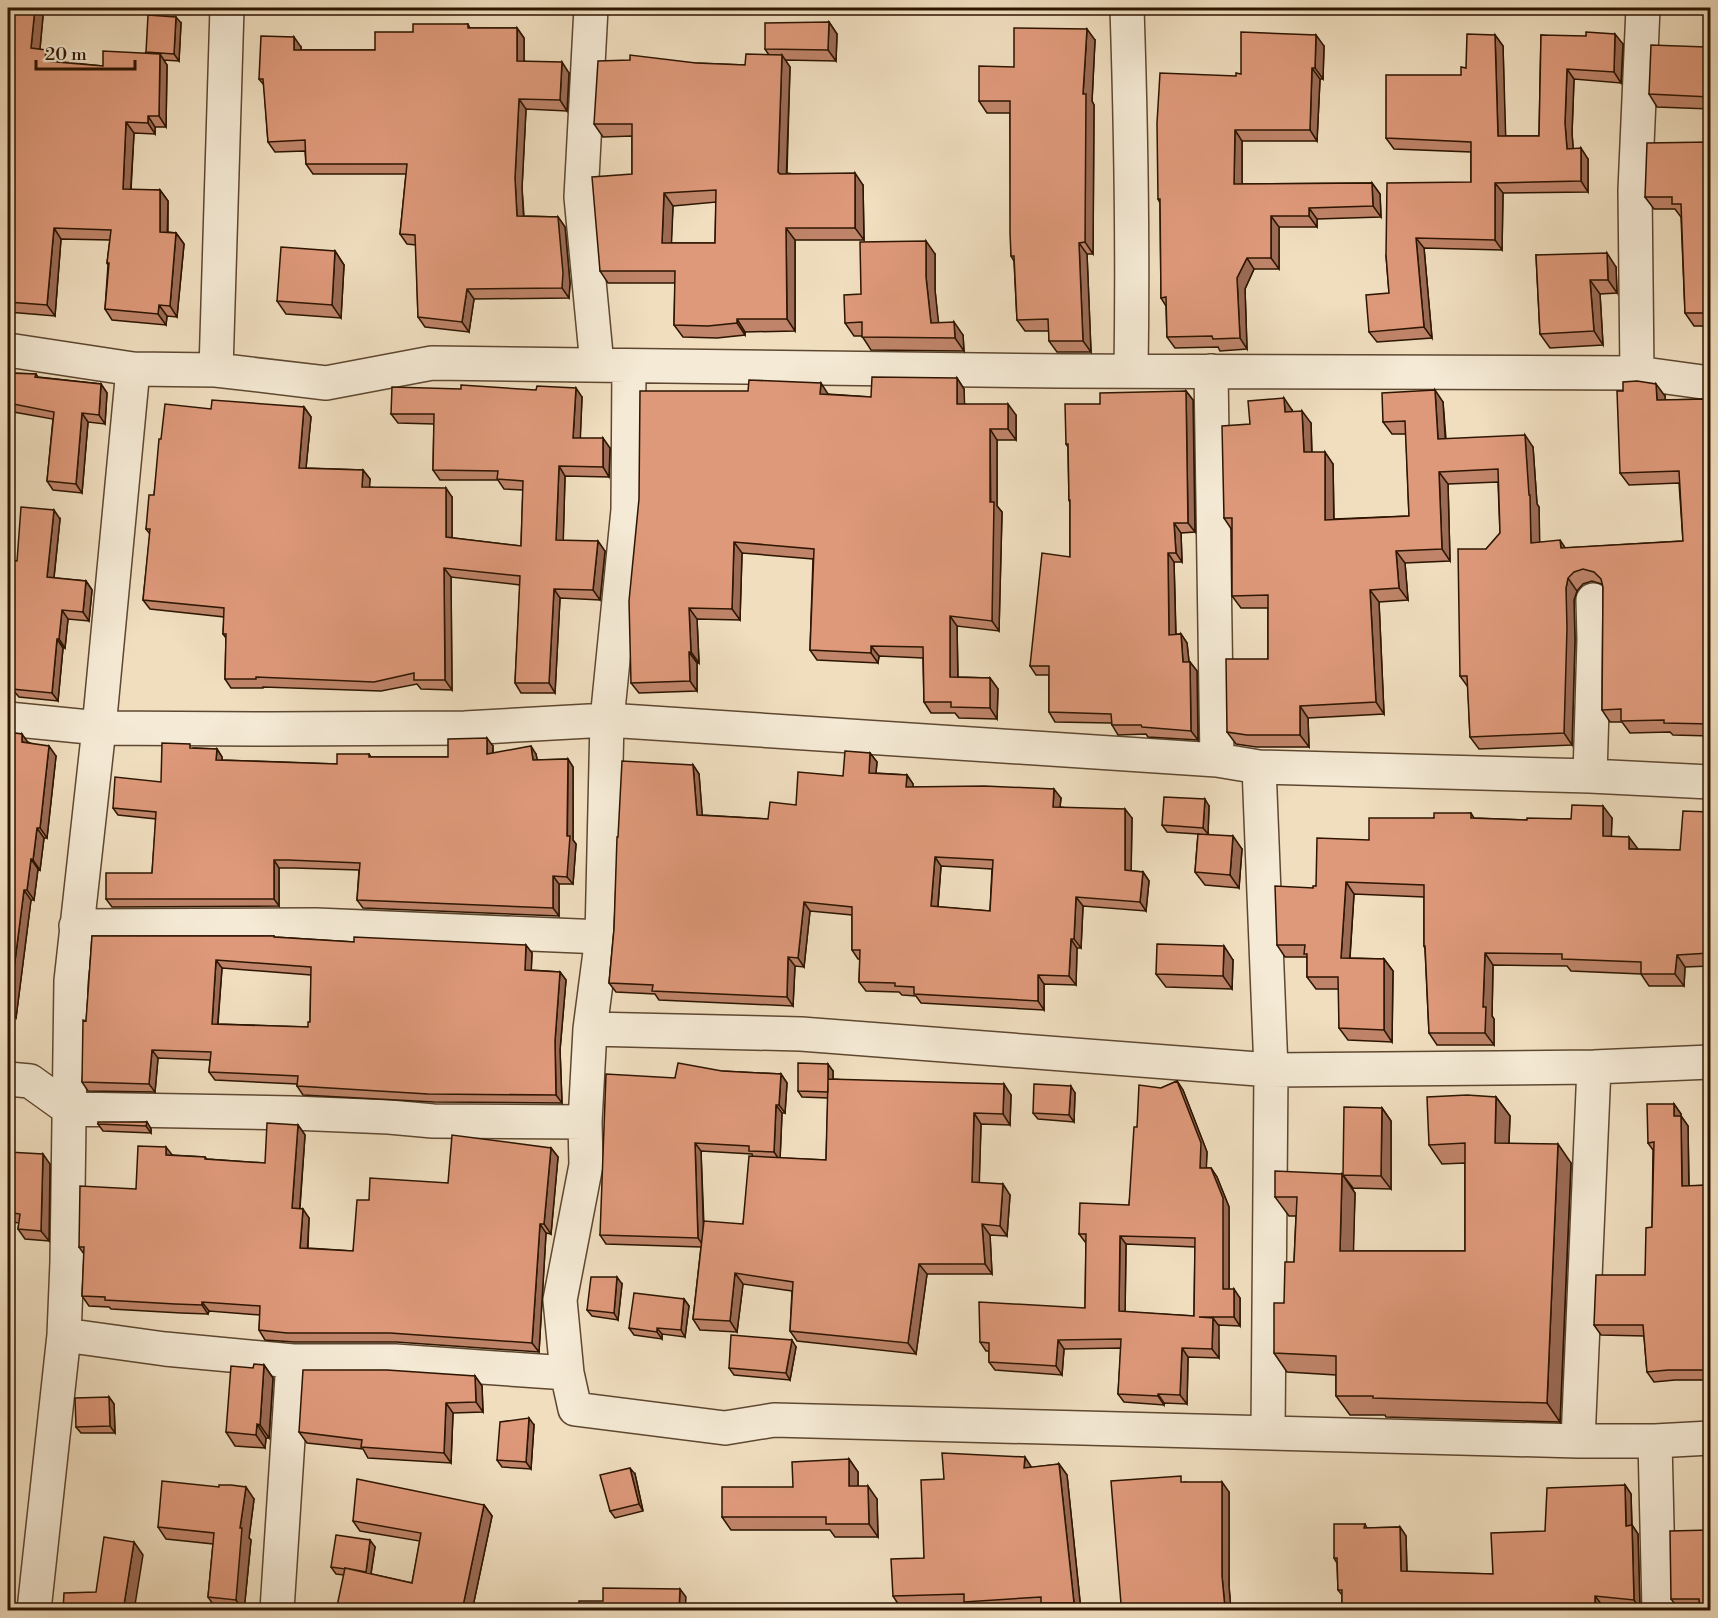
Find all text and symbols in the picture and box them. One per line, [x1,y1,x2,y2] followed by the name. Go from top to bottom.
[36,33,135,71] scale bar
[45,43,87,66] text: 20 m

